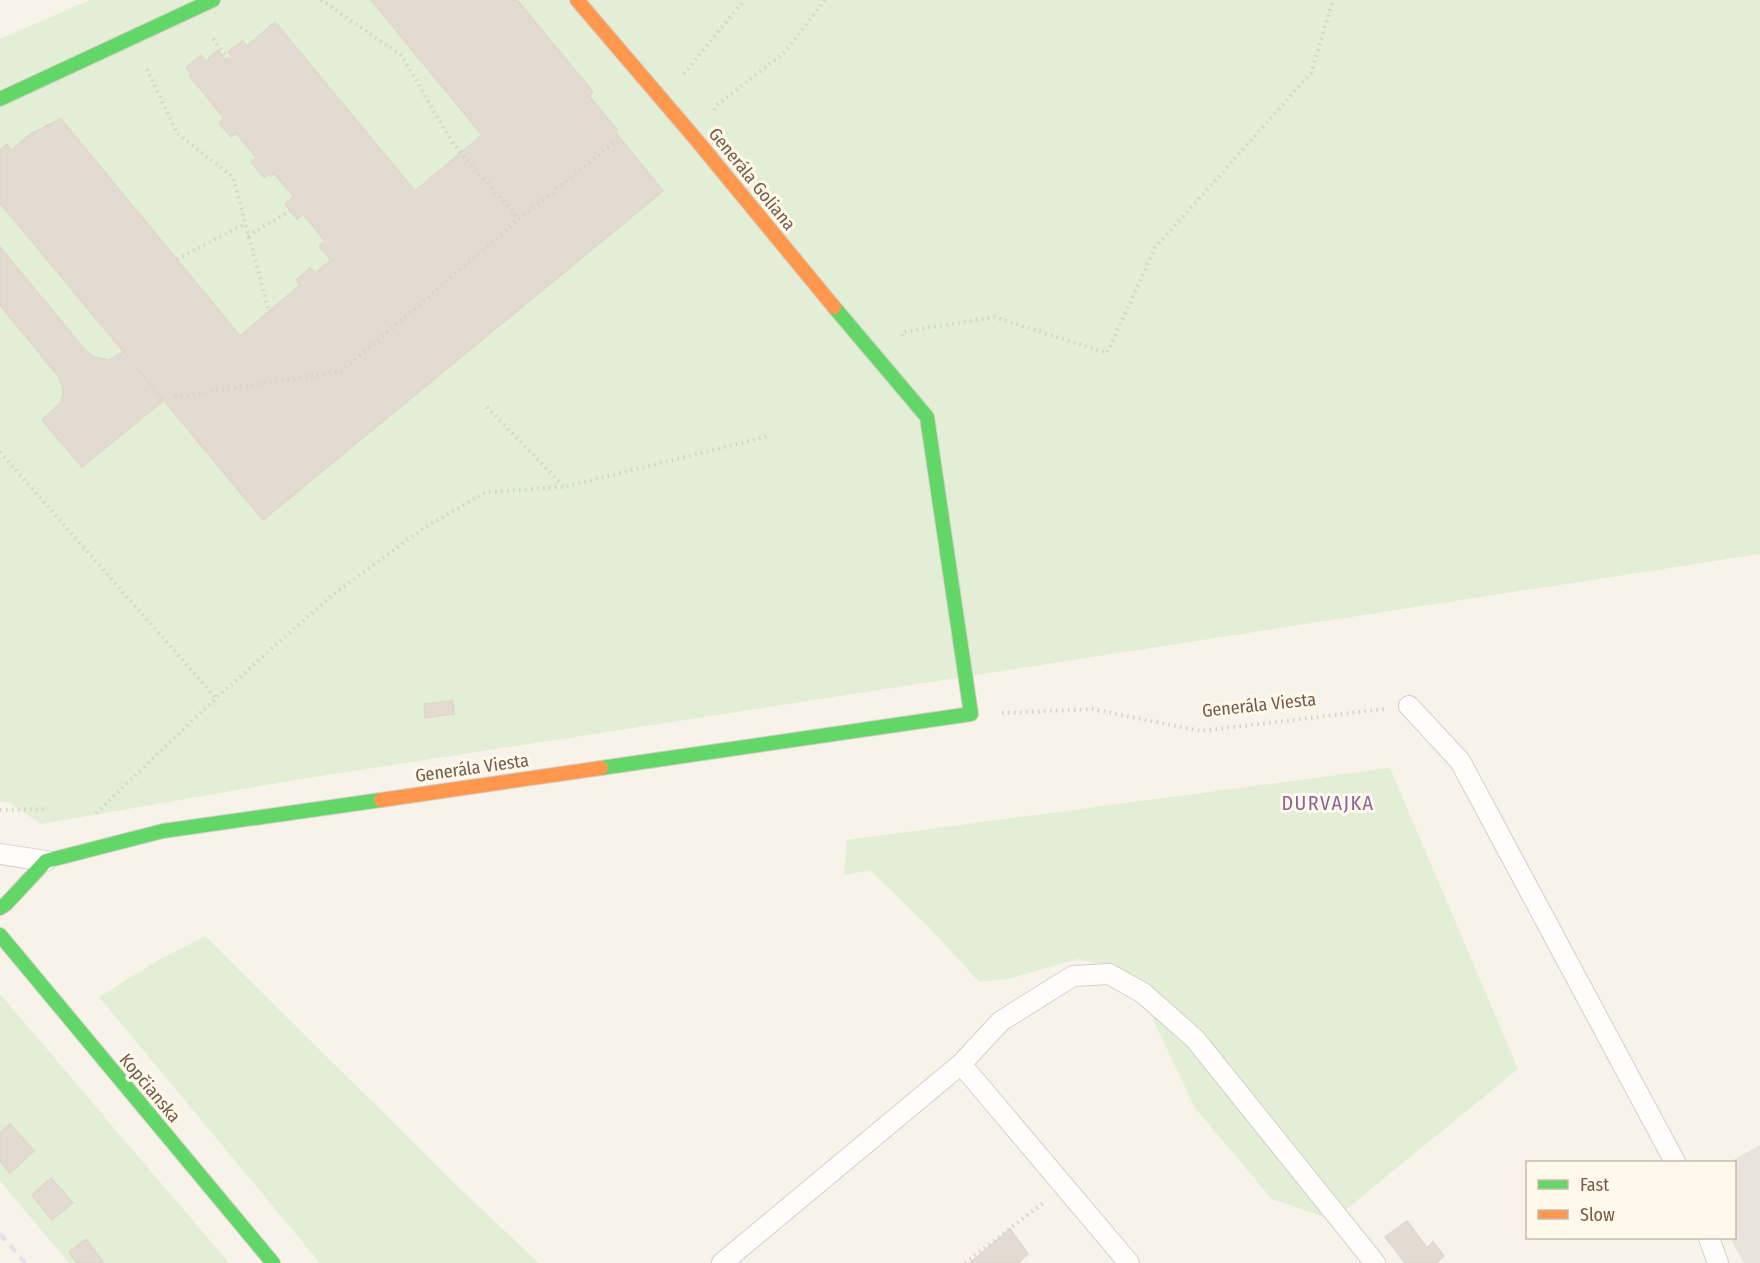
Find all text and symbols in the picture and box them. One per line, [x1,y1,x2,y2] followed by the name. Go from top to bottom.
[704,123,800,235] street label: Generála Goliana
[1201,688,1317,722] street label: Generála Viesta
[414,749,530,787] street label: Generála Viesta
[1281,791,1375,815] district label: DURVAJKA
[115,1049,185,1127] street label: Kopčianska
[1526,1161,1736,1239] legend
[1580,1174,1609,1196] text: Fast
[1580,1204,1615,1226] text: Slow

